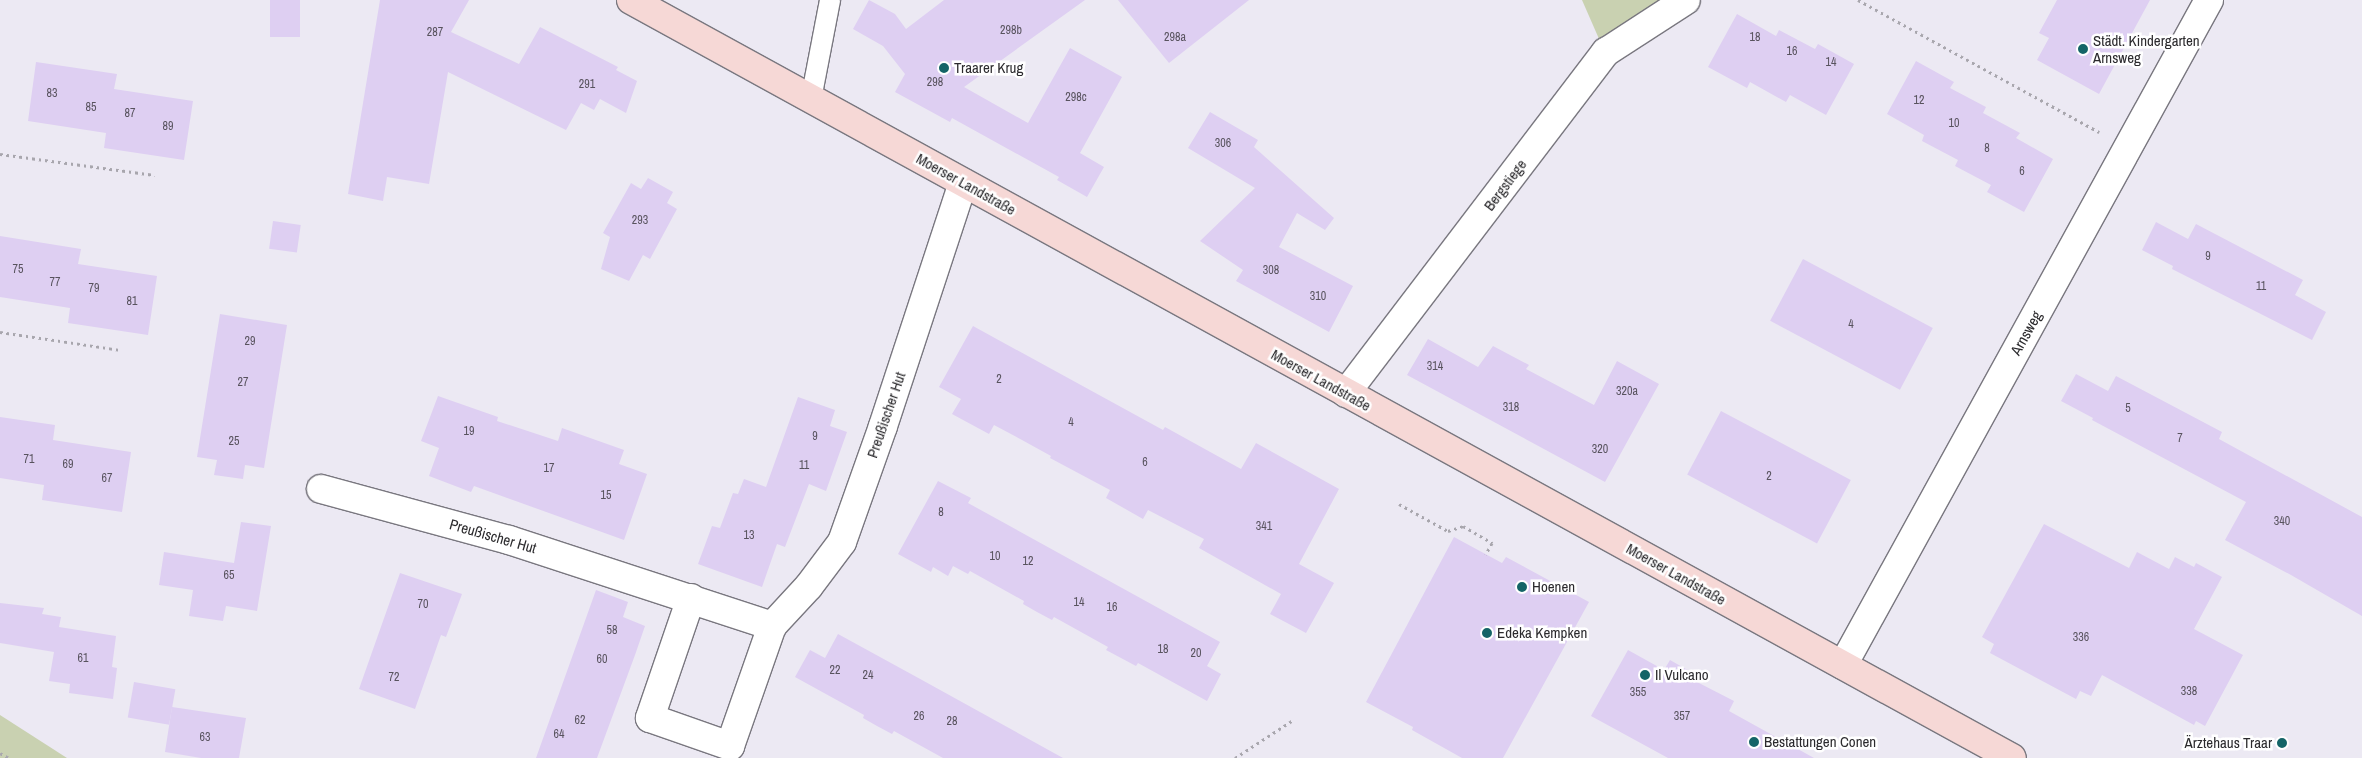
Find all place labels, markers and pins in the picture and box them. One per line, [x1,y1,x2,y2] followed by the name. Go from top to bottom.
[2093,31,2200,66] place label: Städt. Kindergarten Arnsweg
[2077,43,2089,55] marker: Städt. Kindergarten Arnsweg
[954,59,1023,77] place label: Traarer Krug
[938,62,950,74] marker: Traarer Krug
[1532,578,1575,596] place label: Hoenen
[1516,581,1528,593] marker: Hoenen
[1497,624,1587,642] place label: Edeka Kempken
[1481,627,1493,639] marker: Edeka Kempken
[1655,666,1709,684] place label: Il Vulcano
[1639,669,1651,681] marker: Il Vulcano
[1764,733,1876,751] place label: Bestattungen Conen
[2184,734,2272,752] place label: Ärztehaus Traar
[1748,736,1760,748] marker: Bestattungen Conen
[2276,737,2288,749] marker: Ärztehaus Traar

